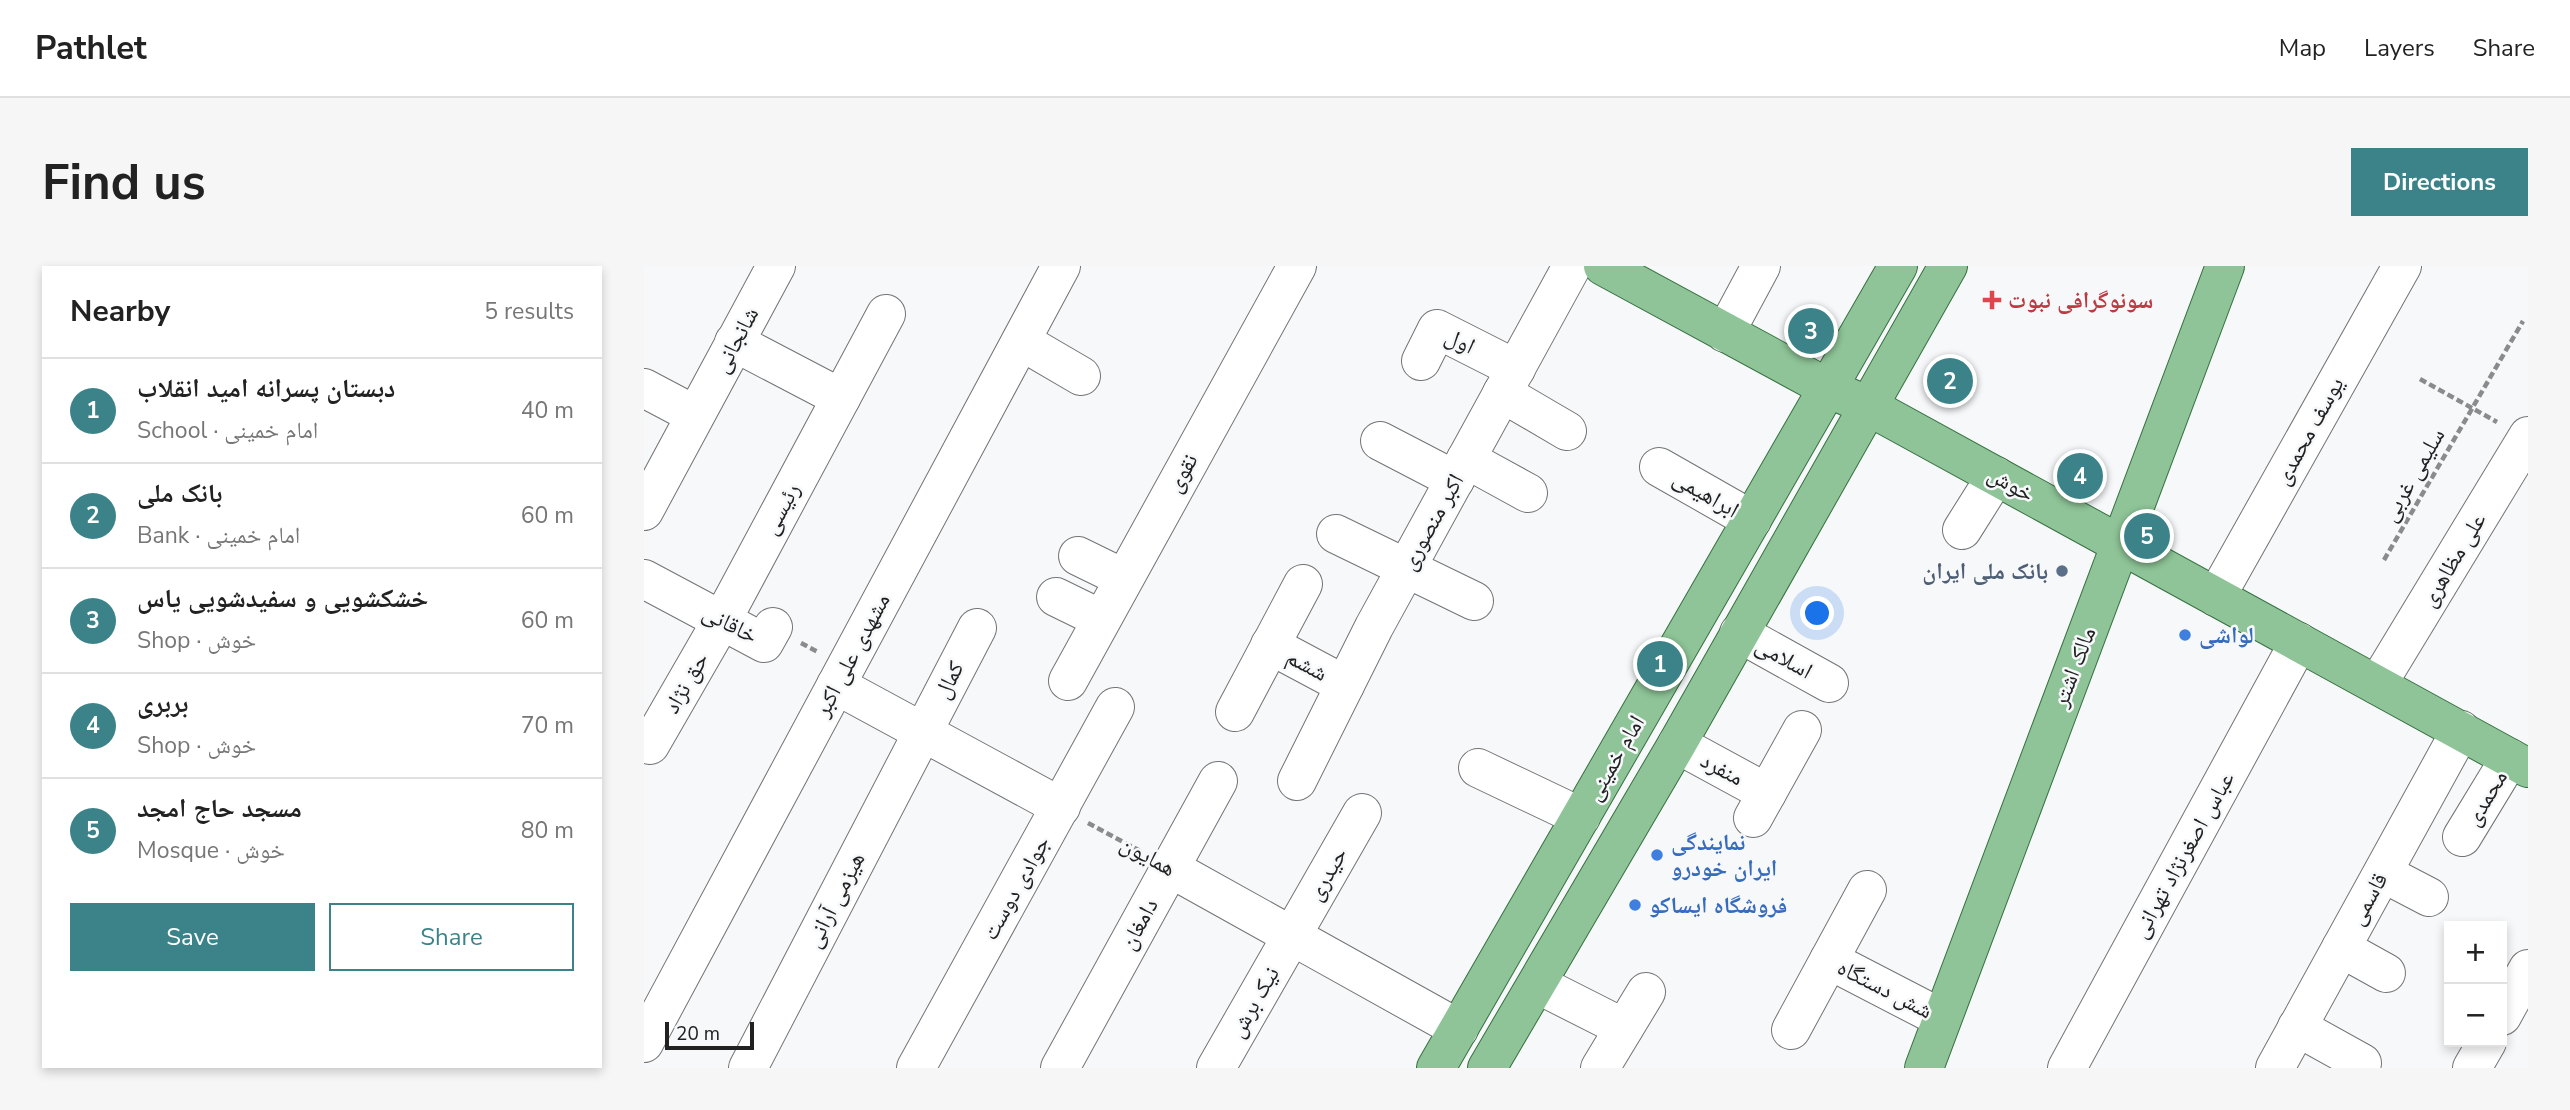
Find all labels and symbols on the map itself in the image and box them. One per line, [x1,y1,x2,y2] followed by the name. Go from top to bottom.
[2008,285,2153,316] place label: سونوگرافی نبوت
[1982,290,2002,310] marker: سونوگرافی نبوت
[706,302,766,378] street label: شانجانی
[1788,305,1834,357] pin: 3
[1440,321,1480,361] street label: اول
[1927,355,1973,407] pin: 2
[2267,371,2351,491] street label: یوسف محمدی
[2374,423,2452,527] street label: سلیمی غربی
[1159,448,1205,498] street label: نقوی
[2057,450,2103,502] pin: 4
[1982,459,2040,509] street label: خوش
[1667,463,1745,525] street label: ابراهیمی
[1393,468,1471,576] street label: اکبر منصوری
[755,478,807,540] street label: رئیسی
[2413,507,2494,613] street label: علی مظاهری
[2124,510,2170,562] pin: 5
[1922,556,2048,587] place label: بانک ملی ایران
[2054,563,2070,579] marker: بانک ملی ایران
[806,588,897,723] street label: مشهدی علی اکبر
[1800,596,1834,630] your location
[697,597,763,651] street label: خاقانی
[2199,620,2254,651] place label: لواشی
[2044,623,2103,712] street label: مالک اشتر
[2177,627,2193,643] marker: لواشی
[1750,630,1818,686] street label: اسلامی
[1637,638,1683,690] pin: 1
[1281,641,1333,689] street label: ششم
[656,647,716,719] street label: حق نژاد
[926,655,972,704] street label: کمال
[1578,710,1652,806] street label: امام خمینی
[1695,745,1749,793] street label: منفرد
[2457,764,2515,832] street label: محمدی
[2124,766,2242,944] street label: عباس اصغرنژاد تهرانی
[1671,827,1777,884] place label: نمایندگی ایران خودرو
[1115,828,1181,884] street label: همایون
[975,830,1057,946] street label: جوادی دوست
[1299,842,1355,906] street label: حیدری
[798,847,872,953] street label: هیزمی آرانی
[1649,847,1665,863] marker: نمایندگی ایران خودرو
[2341,867,2395,931] street label: قاسمی
[1649,890,1787,921] place label: فروشگاه ایساکو
[1112,893,1166,955] street label: دامغان
[1627,897,1643,913] marker: فروشگاه ایساکو
[1832,952,1938,1026] street label: شش دستگاه
[1221,961,1287,1043] street label: نیک برش
[665,1019,754,1051] scale bar

